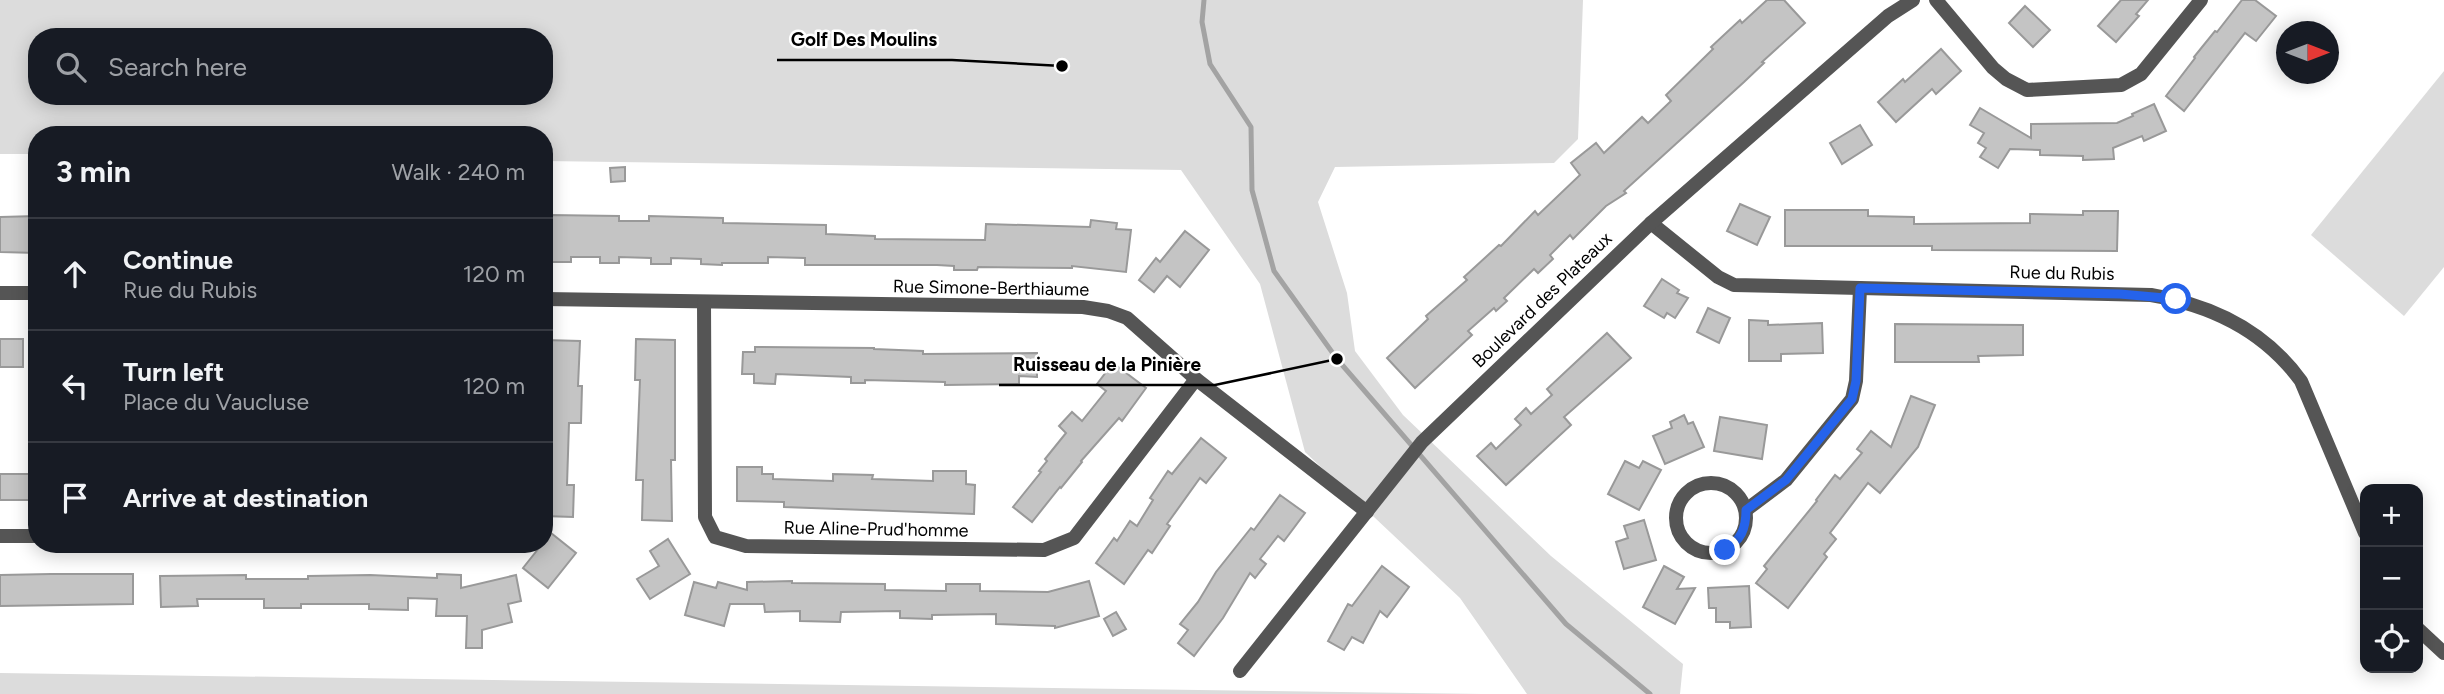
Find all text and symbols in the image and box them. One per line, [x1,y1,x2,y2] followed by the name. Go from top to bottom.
[777,20,952,60] callout: Golf Des Moulins
[2276,21,2339,84] north arrow
[28,28,553,105] search box
[791,28,937,51] text: Golf Des Moulins
[52,48,90,86] icon: search
[108,51,247,83] text: Search here
[56,153,131,190] text: 3 min
[392,158,525,186] text: Walk · 240 m
[1468,227,1617,372] street label: Boulevard des Plateaux
[123,244,233,276] text: Continue
[56,255,94,293] icon: ahead
[463,260,525,288] text: 120 m
[2009,261,2115,285] street label: Rue du Rubis
[893,275,1089,301] street label: Rue Simone-Berthiaume
[123,276,257,304] text: Rue du Rubis
[2160,283,2191,314] route start
[999,345,1215,385] callout: Ruisseau de la Pinière
[1013,353,1201,376] text: Ruisseau de la Pinière
[123,356,224,388] text: Turn left
[56,367,94,405] icon: left
[463,372,525,400] text: 120 m
[123,388,309,416] text: Place du Vaucluse
[56,479,94,517] icon: arrive
[123,482,368,514] text: Arrive at destination
[2360,484,2423,673] map controls
[2360,484,2423,547] button: +
[783,516,969,542] street label: Rue Aline-Prud'homme
[1709,534,1740,565] route end
[2360,547,2423,610] button: −
[2360,610,2423,673] button: locate

